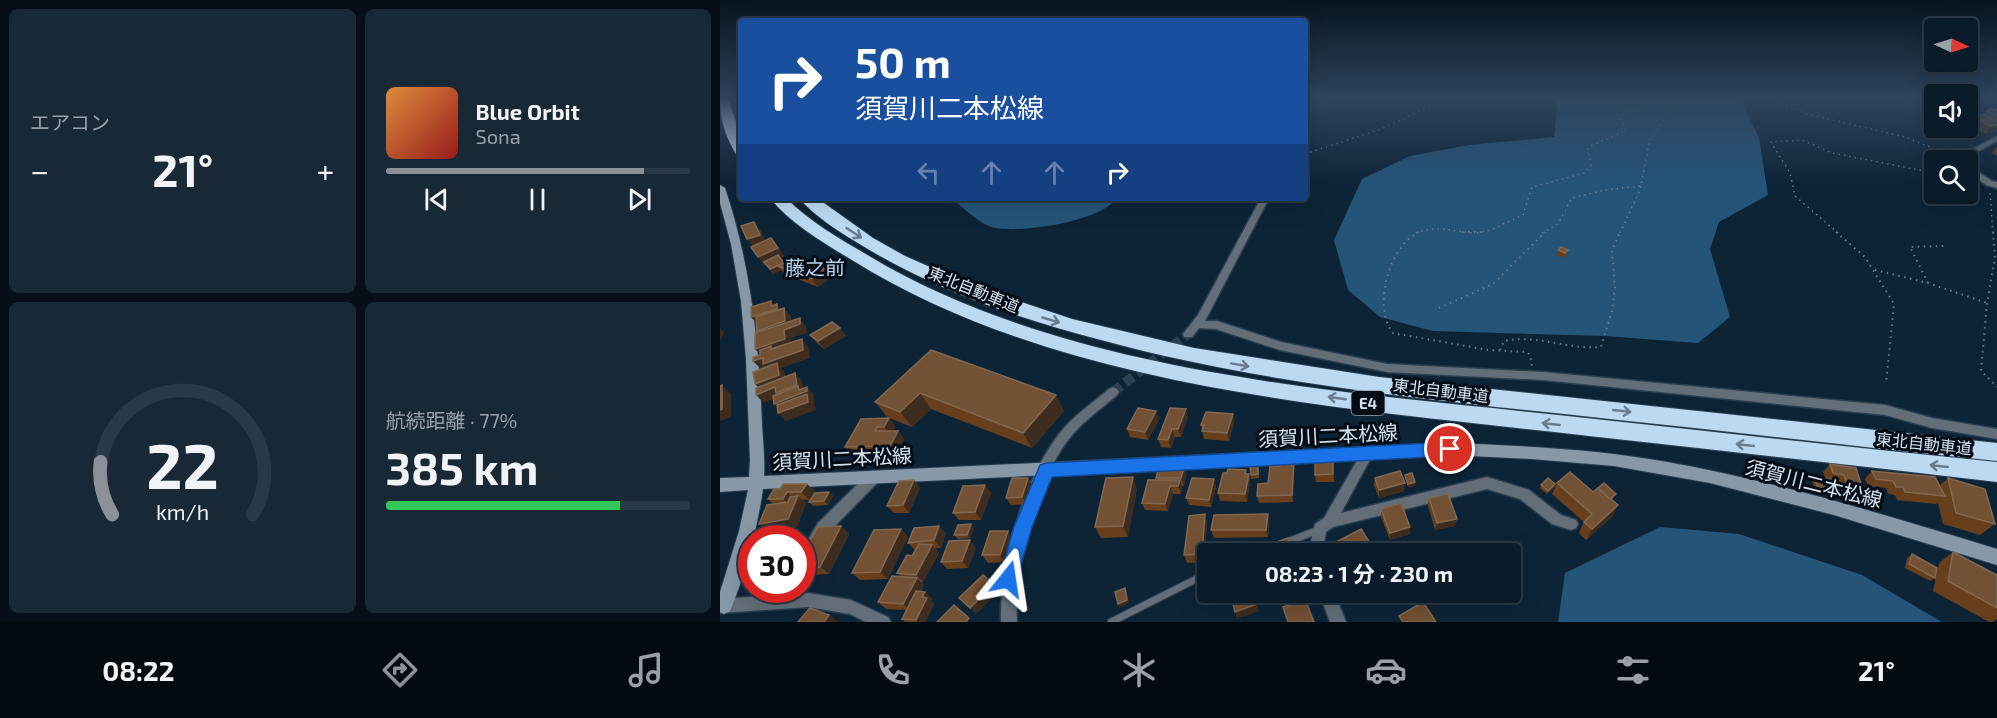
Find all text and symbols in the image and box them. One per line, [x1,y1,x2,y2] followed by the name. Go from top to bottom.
[1924,18,1978,72] north arrow
[1924,18,1978,204] map controls
[855,36,951,86] text: 50 m
[756,42,834,120] icon: right
[1924,84,1978,138] button: sound
[855,91,1044,123] text: 須賀川二本松線
[476,98,580,124] text: Blue Orbit
[30,110,110,134] text: エアコン
[476,124,521,148] text: Sona
[152,142,213,196] text: 21°
[30,150,49,190] text: −
[316,150,334,190] text: +
[1924,150,1978,204] button: search
[912,156,945,189] icon: left
[975,156,1008,189] icon: ahead
[1038,156,1071,189] icon: ahead
[1101,156,1134,189] icon: right
[420,183,453,216] icon: previous
[521,183,554,216] icon: pause
[623,183,656,216] icon: next
[845,227,862,239] one-way arrow
[785,255,845,279] district label: 藤之前
[926,262,1022,316] street label: 東北自動車道
[1041,315,1060,326] one-way arrow
[1230,360,1250,371] one-way arrow
[1392,375,1490,405] street label: 東北自動車道
[1352,391,1384,415] road number: E4
[1327,393,1347,404] one-way arrow
[1611,406,1631,417] one-way arrow
[386,408,518,432] text: 航続距離 · 77%
[1542,418,1562,429] one-way arrow
[1257,419,1399,451] street label: 須賀川二本松線
[1424,423,1475,474] pin
[146,427,218,502] text: 22
[1875,429,1973,457] street label: 東北自動車道
[1433,432,1466,465] icon: arrive
[1736,439,1755,450] one-way arrow
[386,440,538,494] text: 385 km
[771,442,913,474] street label: 須賀川二本松線
[1743,454,1885,512] street label: 須賀川二本松線
[1929,460,1949,471] one-way arrow
[156,499,209,524] text: km/h
[738,525,816,603] speed limit sign: 30
[976,547,1040,611] position arrow
[1265,560,1453,586] text: 08:23 · 1 分 · 230 m
[379,649,421,691] icon: directions
[625,649,667,691] icon: music
[872,649,914,691] icon: phone
[1118,649,1160,691] icon: climate
[1365,649,1407,691] icon: car
[1612,649,1654,691] icon: filters
[102,654,174,686] text: 08:22
[1858,654,1895,686] text: 21°

